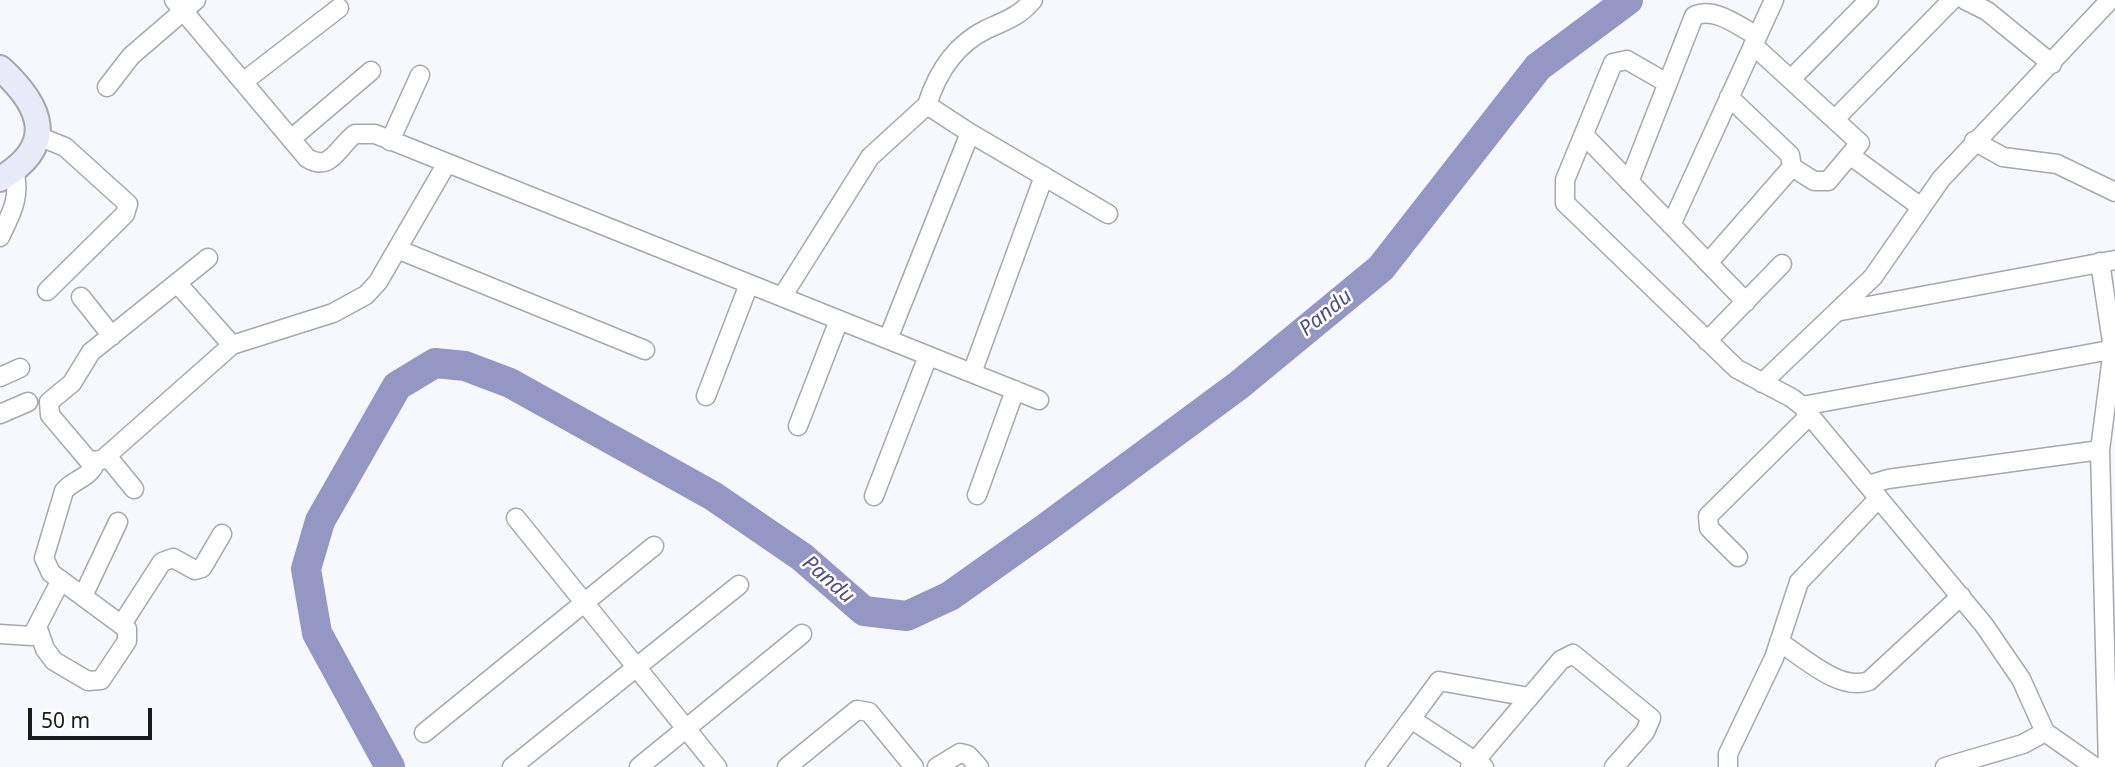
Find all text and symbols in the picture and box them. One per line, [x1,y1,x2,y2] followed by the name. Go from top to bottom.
[1295,284,1357,342] water label: Pandu
[797,551,859,609] water label: Pandu
[32,694,156,738] scale bar
[41,706,90,734] text: 50 m

